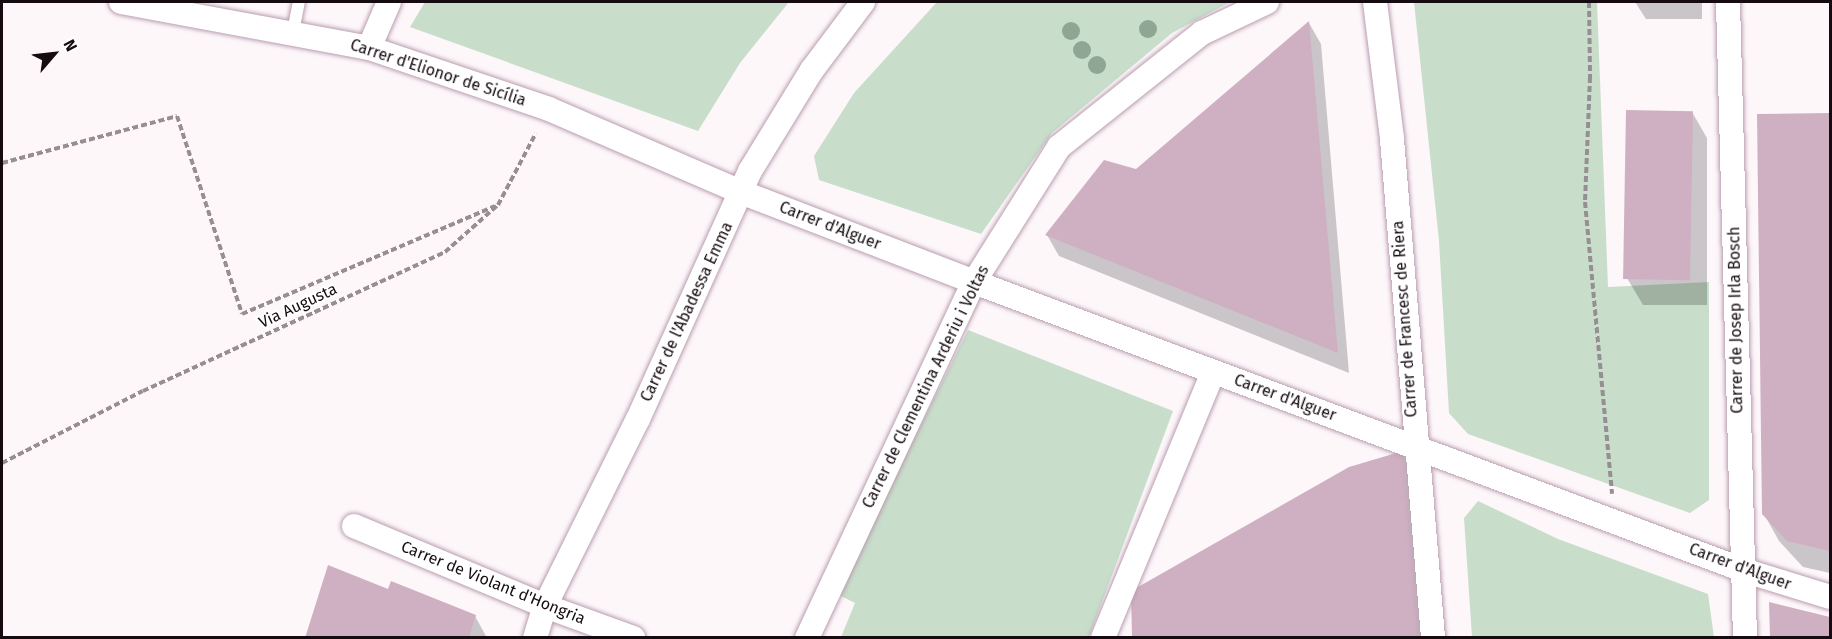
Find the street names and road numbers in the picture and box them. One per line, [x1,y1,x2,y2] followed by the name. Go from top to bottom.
[348,35,528,111] street label: Carrer d'Elionor de Sicília
[776,198,884,254] street label: Carrer d'Alguer
[637,219,737,405] street label: Carrer de l'Abadessa Emma
[1389,220,1421,418] street label: Carrer de Francesc de Riera
[1725,226,1747,414] street label: Carrer de Josep Irla Bosch
[859,262,993,512] street label: Carrer de Clementina Arderiu i Voltas
[256,280,340,332] street label: Via Augusta
[1231,371,1339,425] street label: Carrer d'Alguer
[398,537,588,629] street label: Carrer de Violant d'Hongria
[1686,540,1794,594] street label: Carrer d'Alguer

